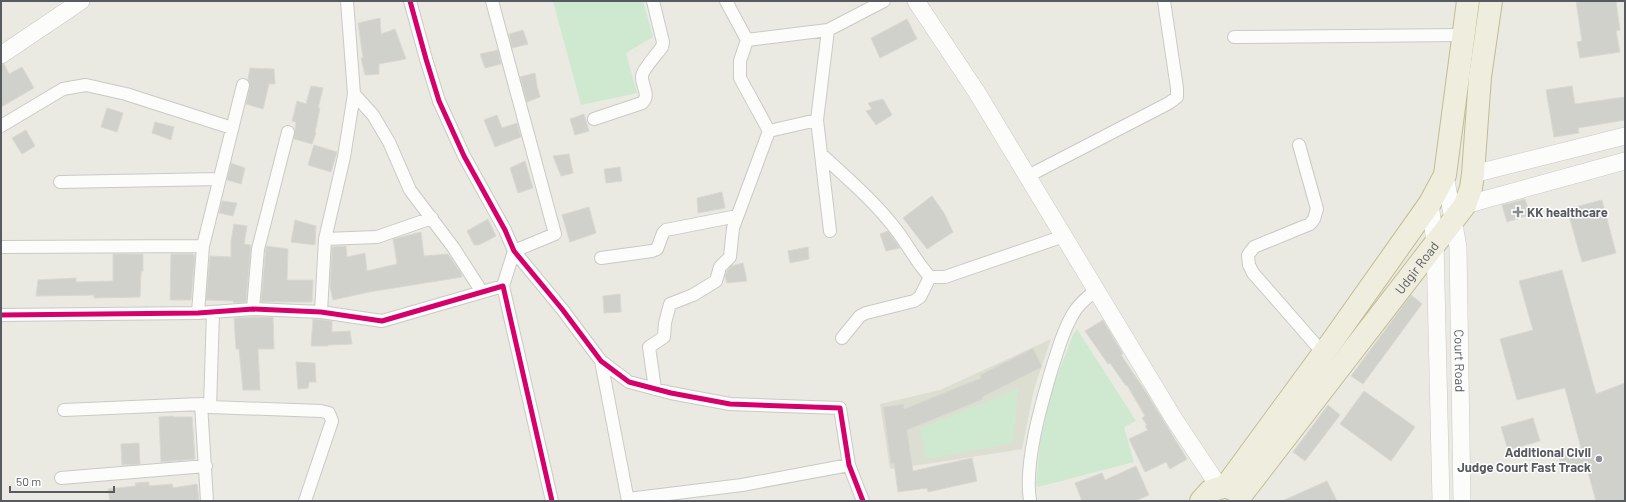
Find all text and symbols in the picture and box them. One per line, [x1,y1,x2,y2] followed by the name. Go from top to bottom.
[1527,204,1608,220] place label: KK healthcare
[1512,206,1524,218] marker: KK healthcare
[1391,238,1442,297] street label: Udgir Road
[1451,329,1468,392] street label: Court Road
[1457,444,1591,475] place label: Additional Civil Judge Court Fast Track
[1594,454,1604,464] marker: Additional Civil Judge Court Fast Track
[10,468,114,494] scale bar
[16,474,41,488] text: 50 m

